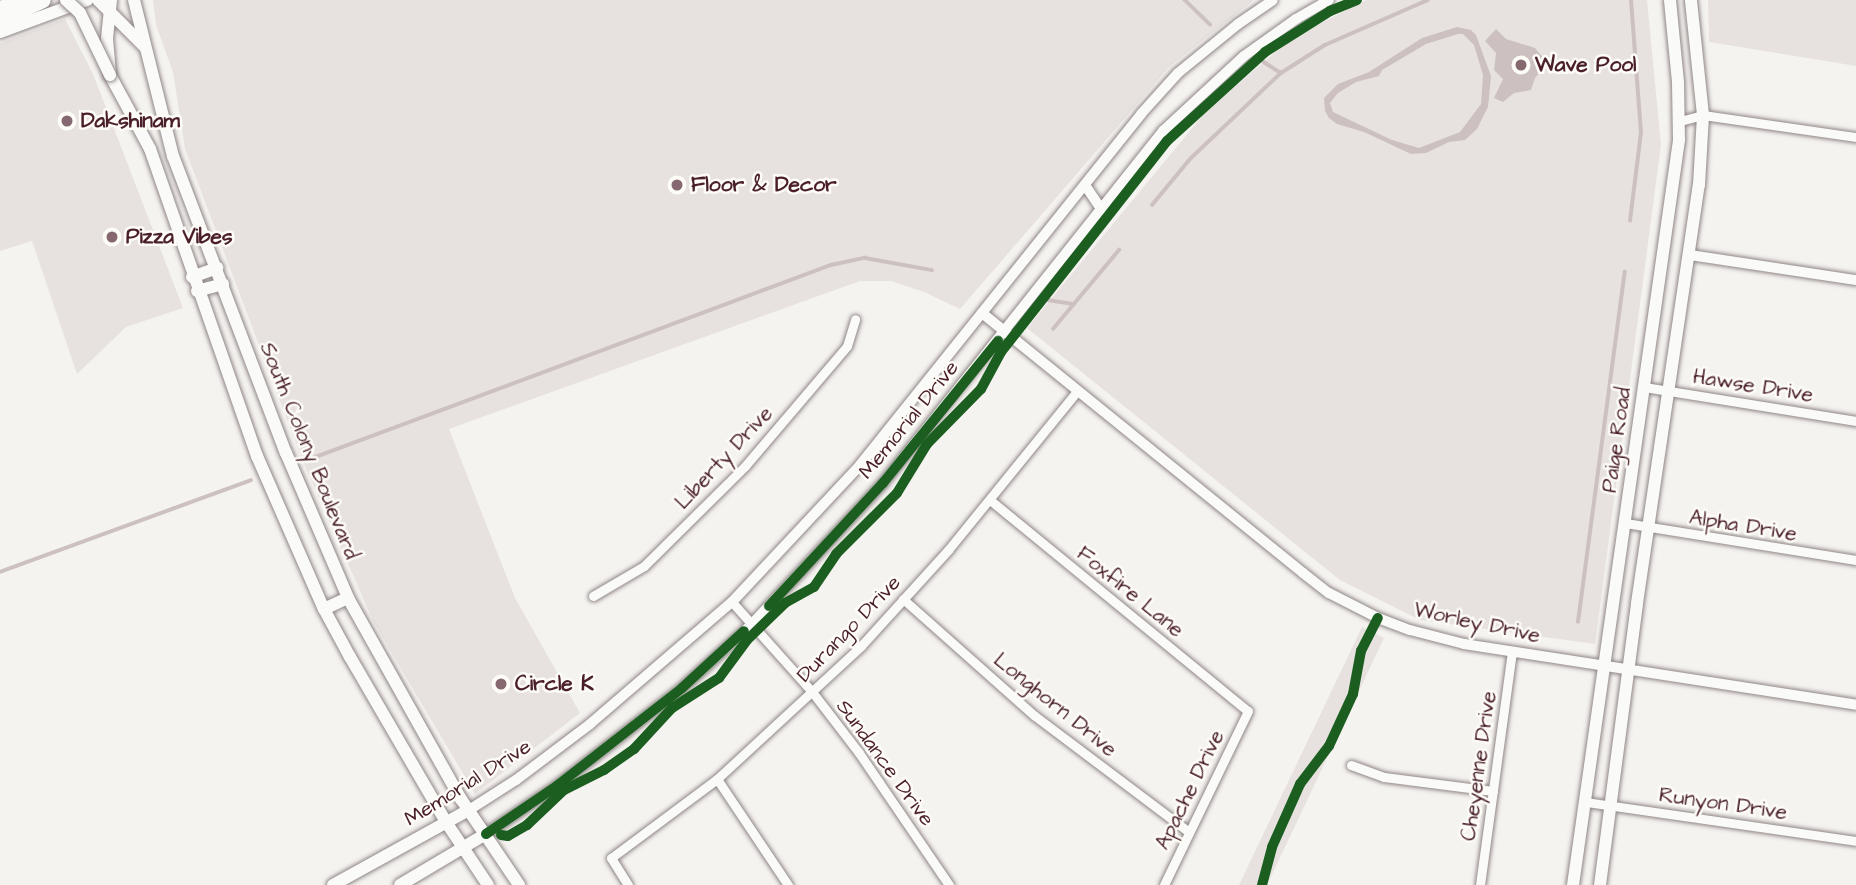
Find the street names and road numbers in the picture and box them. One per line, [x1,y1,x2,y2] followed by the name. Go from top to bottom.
[254,339,364,563] street label: South Colony Boulevard
[854,356,964,484] street label: Memorial Drive
[1691,364,1815,408] street label: Hawse Drive
[1597,386,1637,494] street label: Paige Road
[670,401,778,515] street label: Liberty Drive
[1687,505,1799,547] street label: Alpha Drive
[1071,541,1189,643] street label: Foxfire Lane
[792,570,906,688] street label: Durango Drive
[1412,597,1542,649] street label: Worley Drive
[988,648,1122,762] street label: Longhorn Drive
[1456,690,1502,842] street label: Cheyenne Drive
[831,695,939,831] street label: Sundance Drive
[1150,726,1230,854] street label: Apache Drive
[400,734,536,832] street label: Memorial Drive
[1657,783,1789,825] street label: Runyon Drive

